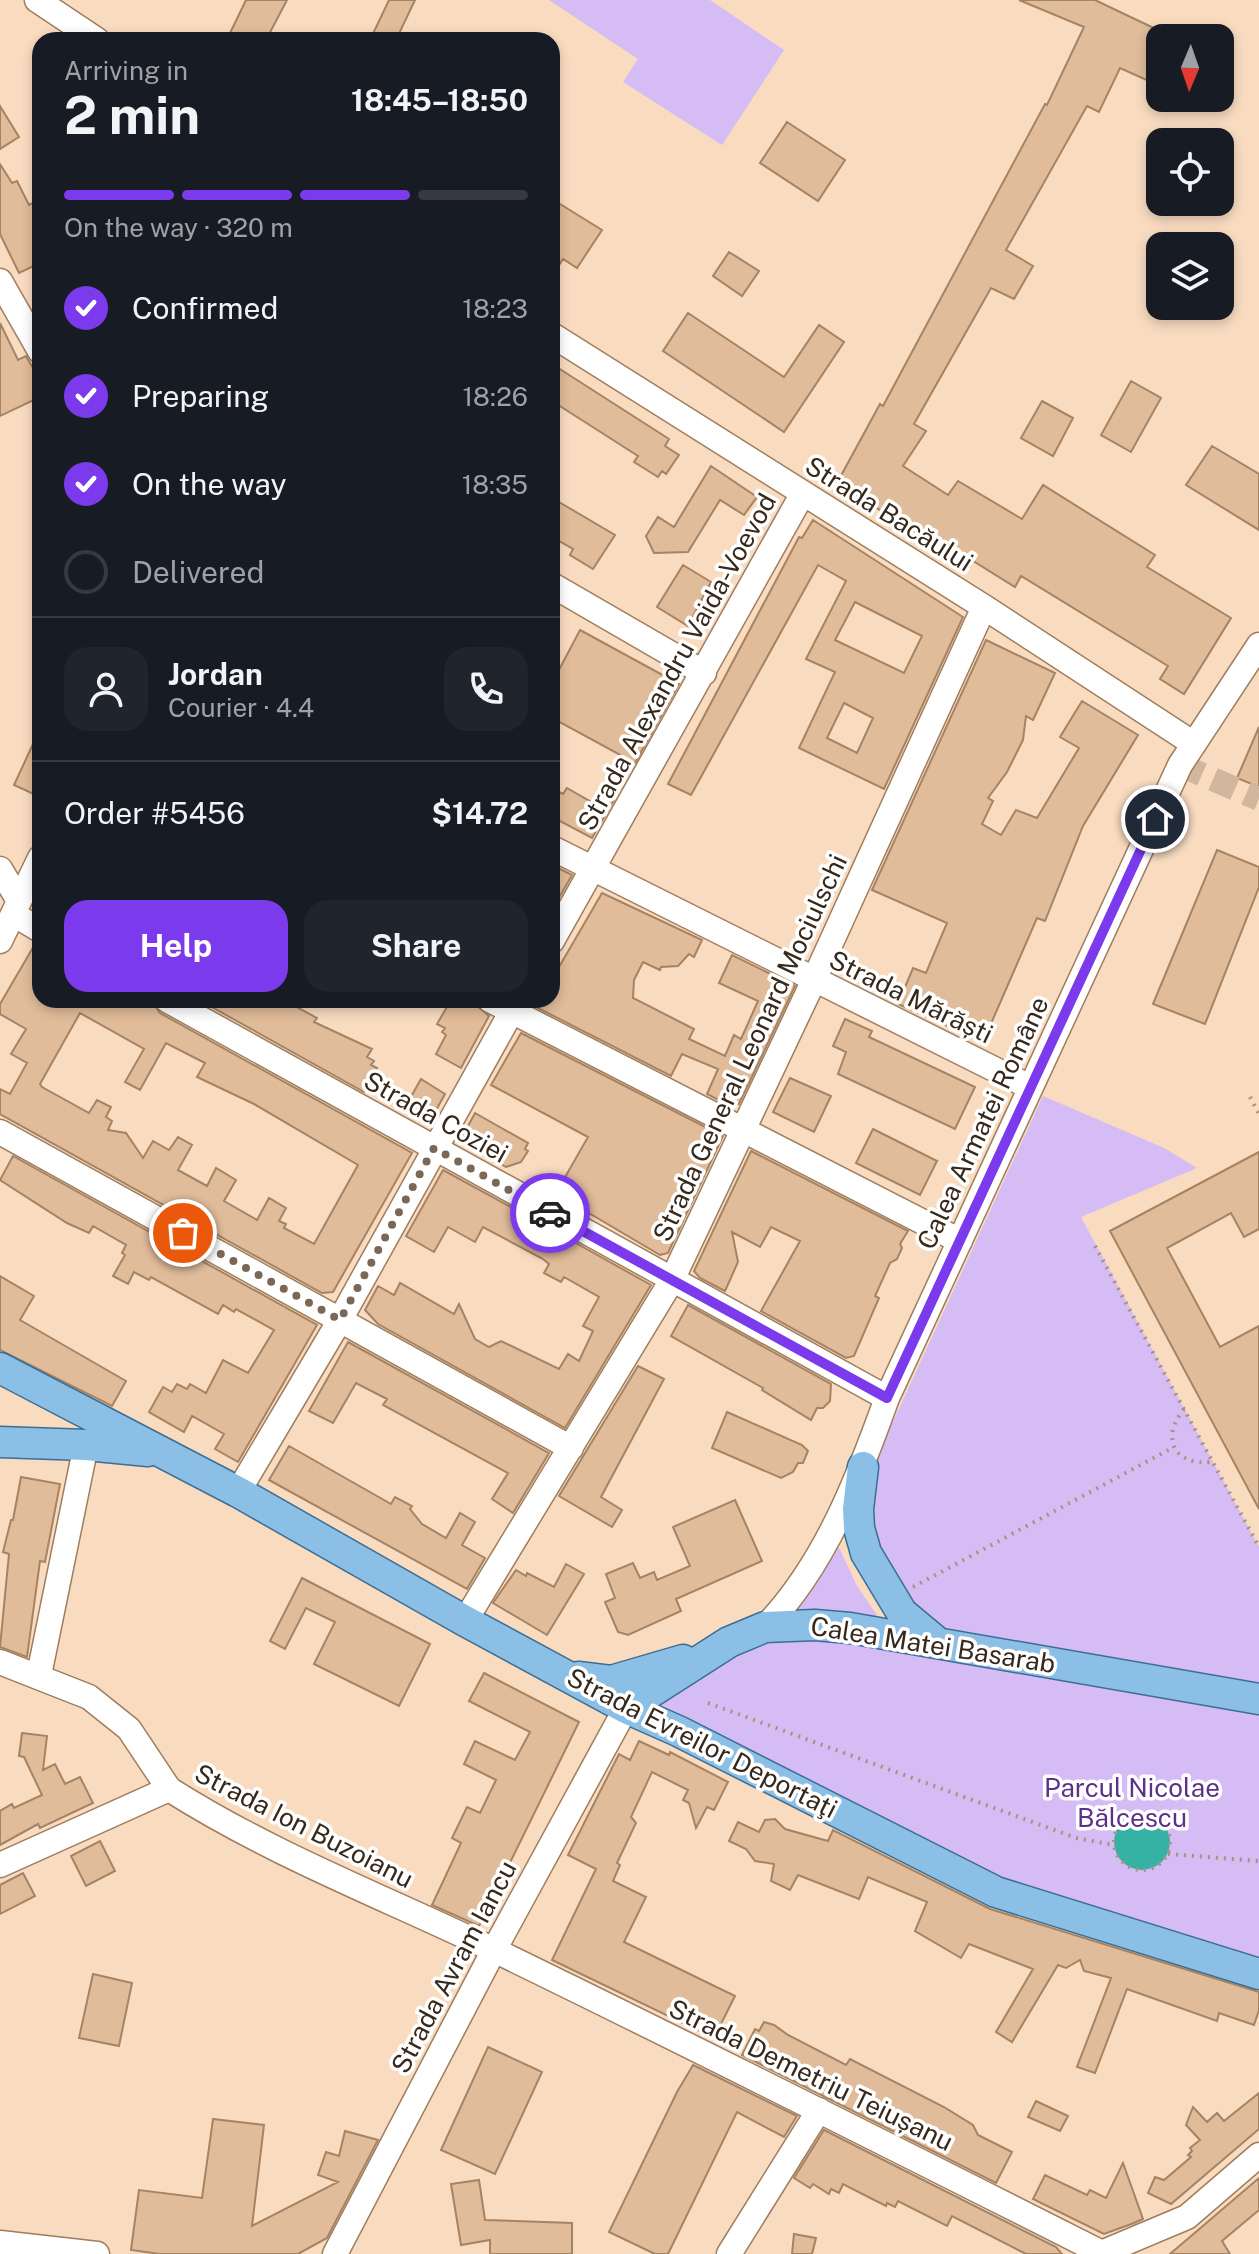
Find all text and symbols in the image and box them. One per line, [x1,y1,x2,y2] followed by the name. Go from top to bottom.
[1146,24,1234,112] north arrow
[1146,24,1234,320] map controls
[64,55,188,86] text: Arriving in
[351,82,528,118] text: 18:45–18:50
[64,85,200,146] text: 2 min
[1146,128,1234,216] button: locate
[64,212,293,243] text: On the way · 320 m
[1146,232,1234,320] button: layers
[64,286,108,330] icon: check
[132,290,278,326] text: Confirmed
[462,293,528,324] text: 18:23
[64,374,108,418] icon: check
[132,378,269,414] text: Preparing
[463,381,528,412] text: 18:26
[800,450,979,578] street label: Strada Bacăului
[64,462,108,506] icon: check
[132,466,286,502] text: On the way
[462,469,528,500] text: 18:35
[571,488,782,836] street label: Strada Alexandru Vaida-Voevod
[132,554,264,590] text: Delivered
[64,647,148,731] button: person
[444,647,528,731] button: phone
[168,656,263,692] text: Jordan
[168,692,314,723] text: Courier · 4.4
[1121,785,1189,853] pin
[64,795,245,831] text: Order #5456
[432,795,528,831] text: $14.72
[1133,797,1177,841] icon: home
[646,849,853,1246] street label: Strada General Leonard Mociulschi
[64,900,288,992] button: Help
[304,900,528,992] button: Share
[824,944,998,1049] street label: Strada Mărăști
[910,992,1055,1254] street label: Calea Armatei Române
[359,1064,514,1169] street label: Strada Coziei
[510,1173,590,1253] courier
[528,1191,572,1235] icon: car
[149,1199,217,1267] pin
[161,1211,205,1255] icon: bag
[808,1610,1058,1679] street label: Calea Matei Basarab
[562,1661,842,1824] street label: Strada Evreilor Deportaţi
[190,1757,419,1894] street label: Strada Ion Buzoianu
[1044,1772,1220,1833] park label: Parcul Nicolae Bălcescu
[384,1855,523,2078] street label: Strada Avram Iancu
[664,1992,958,2157] street label: Strada Demetriu Teiușanu

